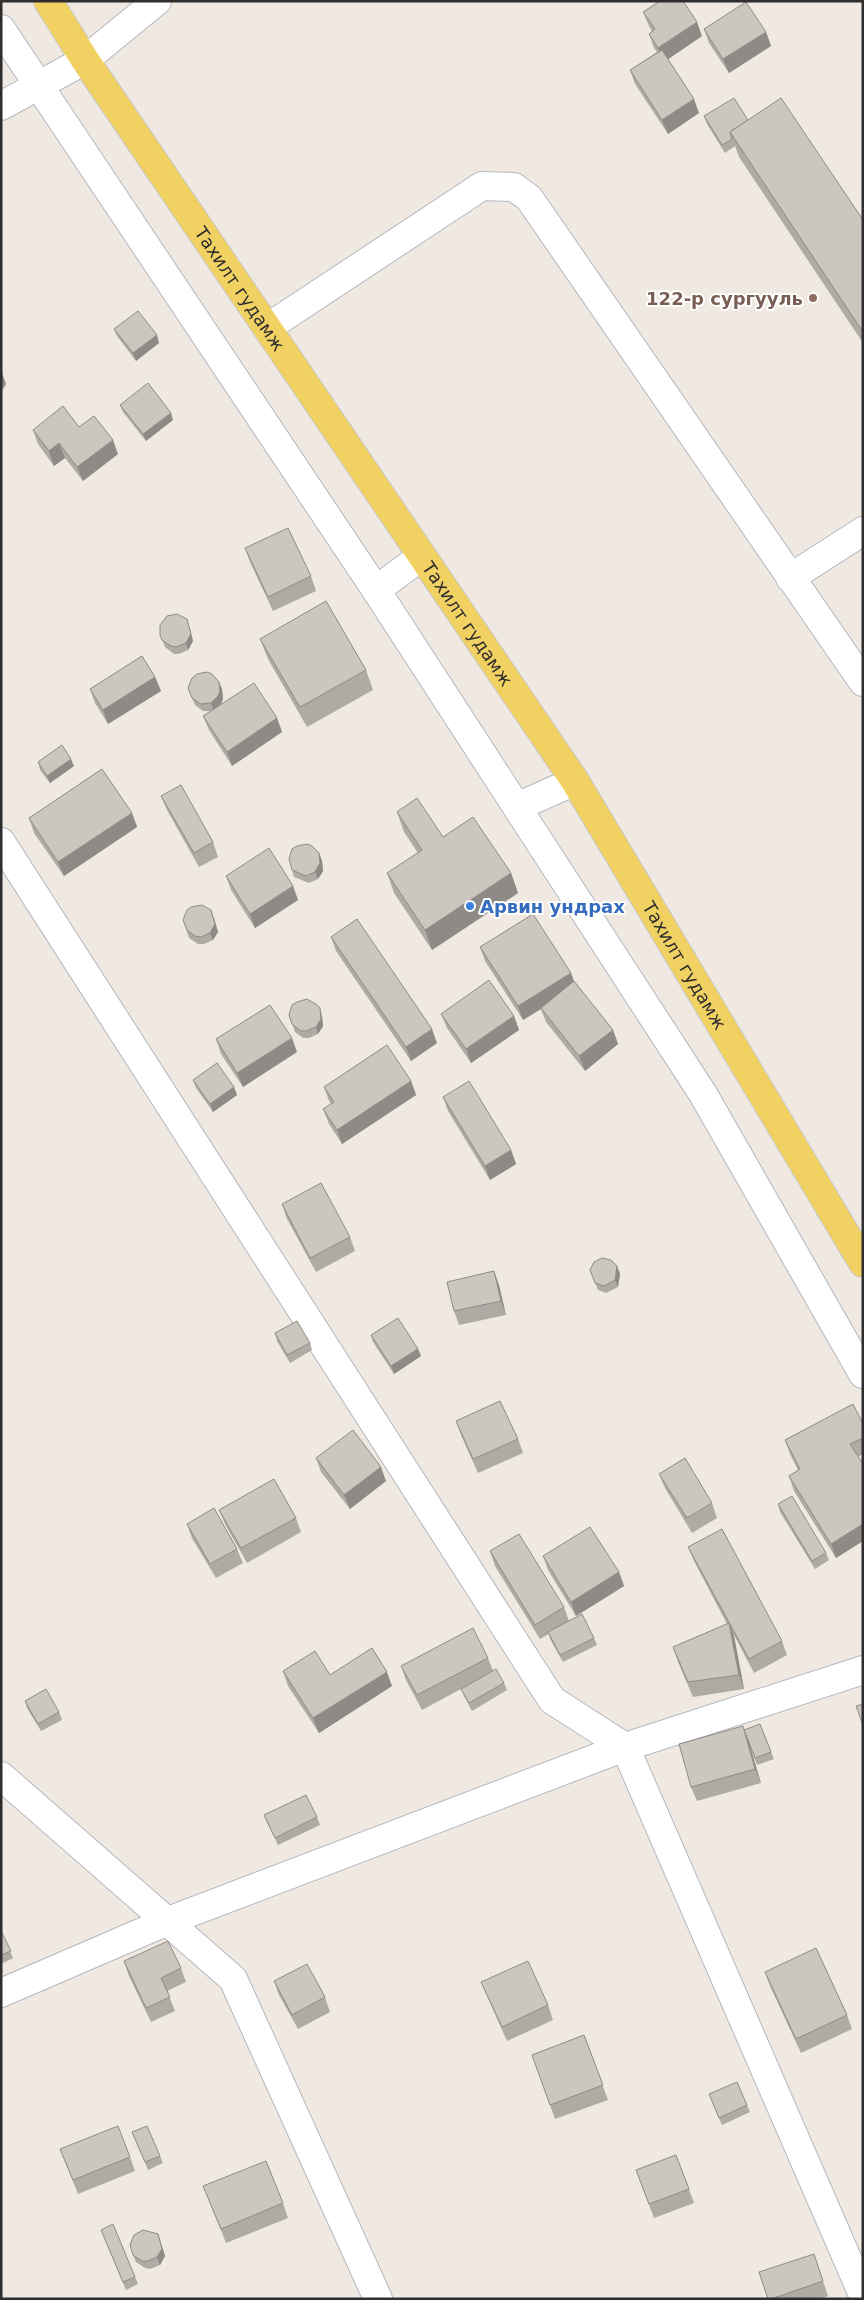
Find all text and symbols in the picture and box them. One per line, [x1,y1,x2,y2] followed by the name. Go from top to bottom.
[190,222,290,355] street label: Тахилт гудамж
[646,288,803,309] place label: 122-р сургууль
[807,292,819,304] marker: 122-р сургууль
[418,557,518,690] street label: Тахилт гудамж
[480,896,625,917] place label: Арвин ундрах
[638,897,731,1033] street label: Тахилт гудамж
[464,900,476,912] marker: Арвин ундрах

